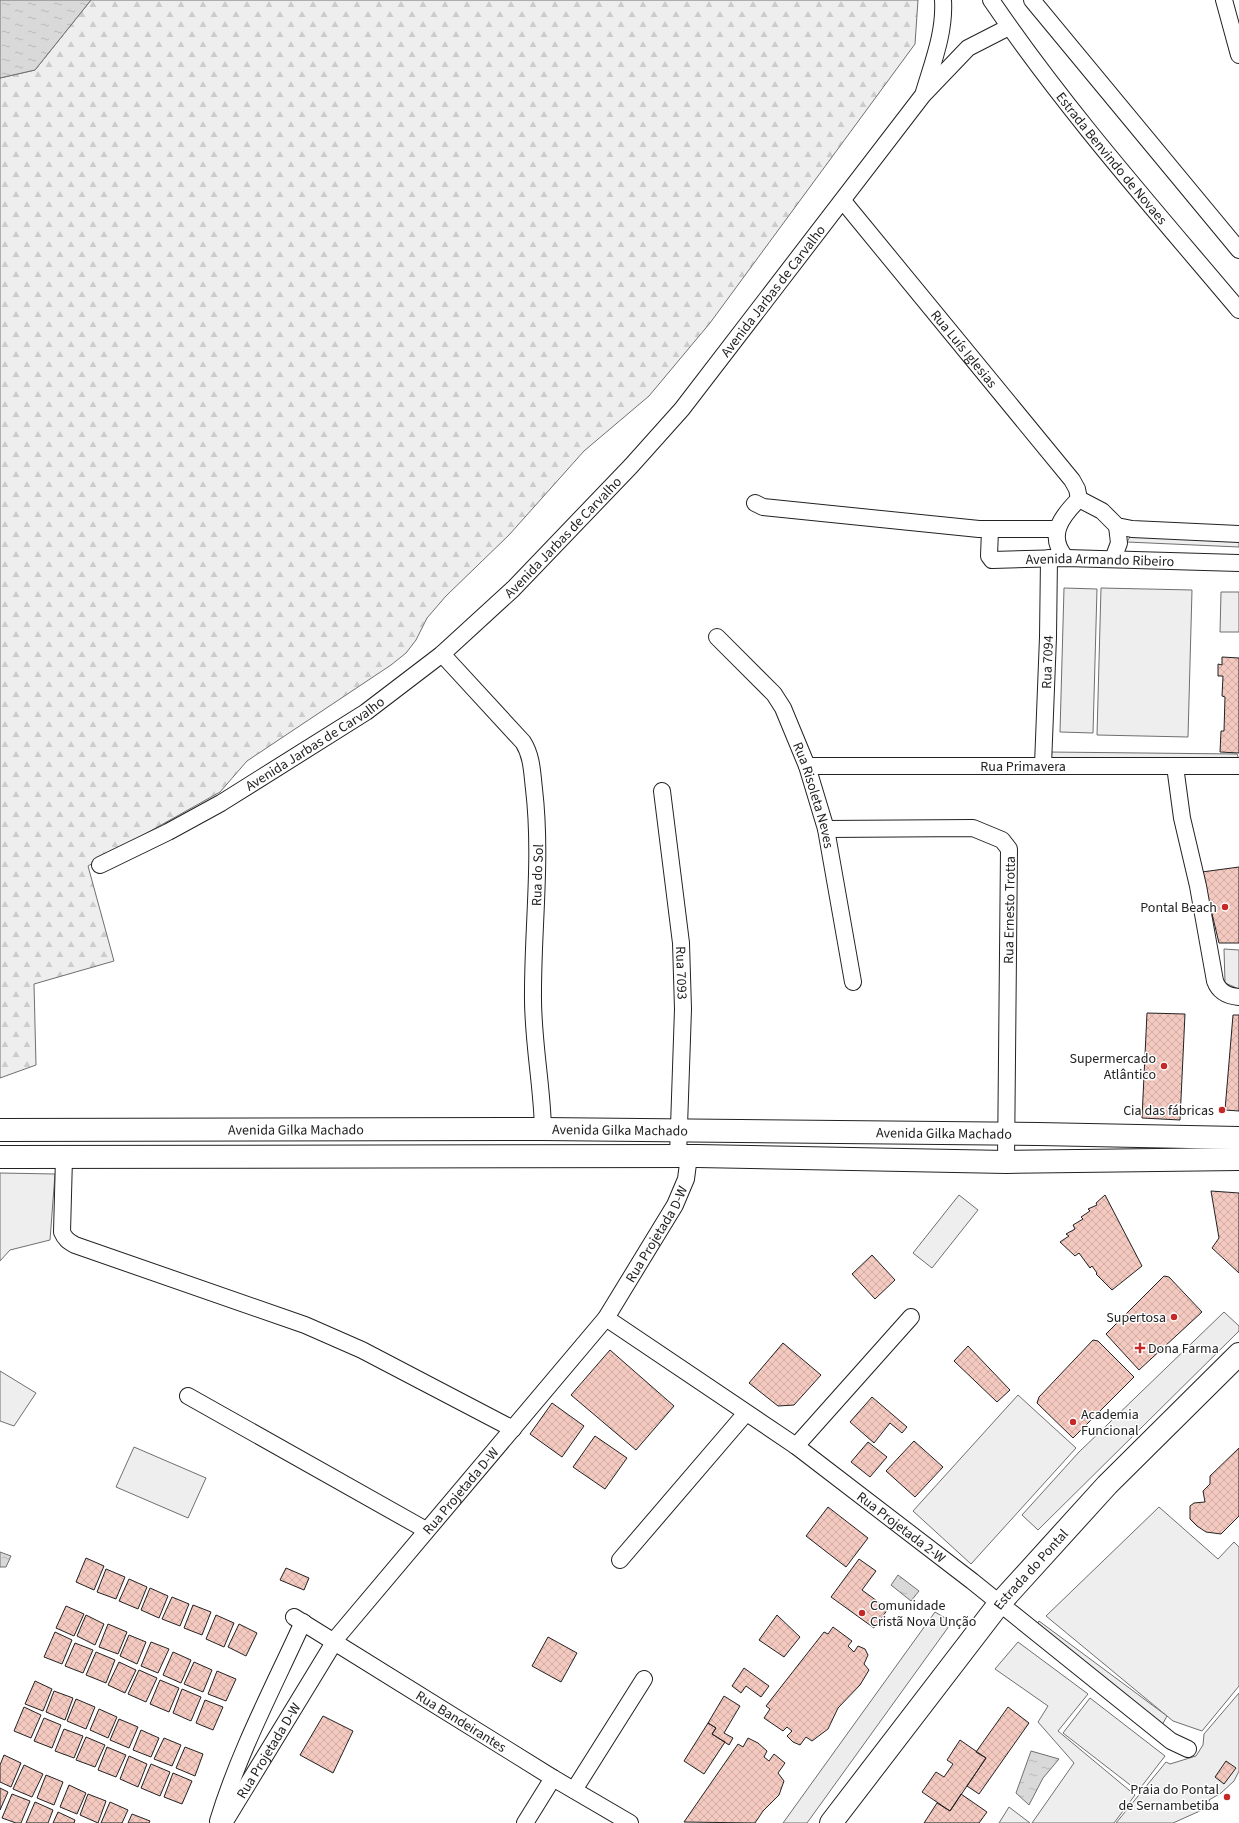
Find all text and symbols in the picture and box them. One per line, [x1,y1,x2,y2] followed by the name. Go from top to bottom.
[1051,88,1171,229] street label: Estrada Benvindo de Novaes
[716,221,831,362] street label: Avenida Jarbas de Carvalho
[925,306,1001,393] street label: Rua Luís Iglesias
[500,473,627,603] street label: Avenida Jarbas de Carvalho
[1025,549,1174,572] street label: Avenida Armando Ribeiro
[1037,635,1059,689] street label: Rua 7094
[242,692,389,796] street label: Avenida Jarbas de Carvalho
[787,739,838,850] street label: Rua Risoleta Neves
[980,757,1066,777] street label: Rua Primavera
[527,843,549,906] street label: Rua do Sol
[999,856,1021,964] street label: Rua Ernesto Trotta
[1140,898,1217,918] place label: Pontal Beach
[1220,902,1230,912] marker: Pontal Beach
[670,946,692,1000] street label: Rua 7093
[1069,1049,1156,1085] place label: Supermercado Atlântico
[1159,1061,1169,1071] marker: Supermercado Atlântico
[1123,1101,1214,1121] place label: Cia das fábricas
[1217,1105,1227,1115] marker: Cia das fábricas
[228,1120,364,1141] street label: Avenida Gilka Machado
[552,1120,688,1141] street label: Avenida Gilka Machado
[876,1123,1012,1145] street label: Avenida Gilka Machado
[621,1183,693,1287] street label: Rua Projetada D-W
[1106,1308,1166,1328] place label: Supertosa
[1169,1312,1179,1322] marker: Supertosa
[1148,1339,1219,1359] place label: Dona Farma
[1135,1343,1145,1353] marker: Dona Farma
[1081,1405,1139,1441] place label: Academia Funcional
[1068,1417,1078,1427] marker: Academia Funcional
[418,1443,504,1539] street label: Rua Projetada D-W
[852,1487,950,1568] street label: Rua Projetada 2-W
[989,1525,1074,1614] street label: Estrada do Pontal
[870,1596,976,1632] place label: Comunidade Cristã Nova Unção
[857,1608,867,1618] marker: Comunidade Cristã Nova Unção
[412,1686,510,1758] street label: Rua Bandeirantes
[232,1699,306,1803] street label: Rua Projetada D-W
[1119,1780,1219,1816] place label: Praia do Pontal de Sernambetiba
[1222,1792,1232,1802] marker: Praia do Pontal de Sernambetiba

